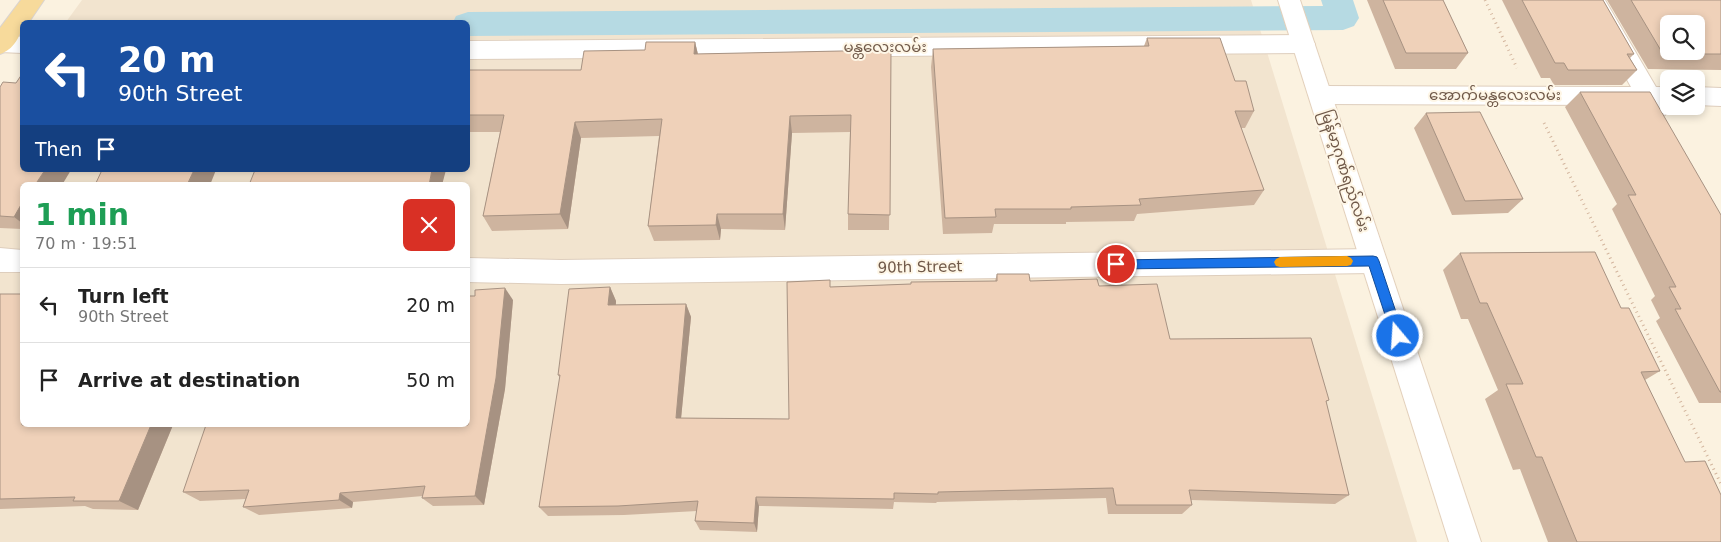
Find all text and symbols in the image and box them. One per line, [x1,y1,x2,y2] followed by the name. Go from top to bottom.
[1660,15,1705,115] map controls
[1660,15,1705,60] button: search
[843,37,927,59] street label: မန္တလေးလမ်း
[35,40,100,105] icon: left
[118,40,215,80] text: 20 m
[1660,70,1705,115] button: layers
[118,81,242,106] text: 90th Street
[1429,85,1561,107] street label: အောက်မန္တလေးလမ်း
[1314,107,1374,235] street label: မြန်မာ့ဂုဏ်ရည်လမ်း
[92,135,120,163] icon: arrive
[35,138,82,160] text: Then
[35,197,129,232] text: 1 min
[403,199,455,251] button: close
[35,234,137,253] text: 70 m · 19:51
[1095,243,1137,285] pin
[1102,250,1130,278] icon: arrive
[877,257,963,277] street label: 90th Street
[78,285,169,307] text: Turn left
[35,291,63,319] icon: left
[406,294,455,316] text: 20 m
[78,307,168,326] text: 90th Street
[1371,309,1423,361] position arrow
[35,366,63,394] icon: arrive
[78,369,300,391] text: Arrive at destination
[406,369,455,391] text: 50 m

